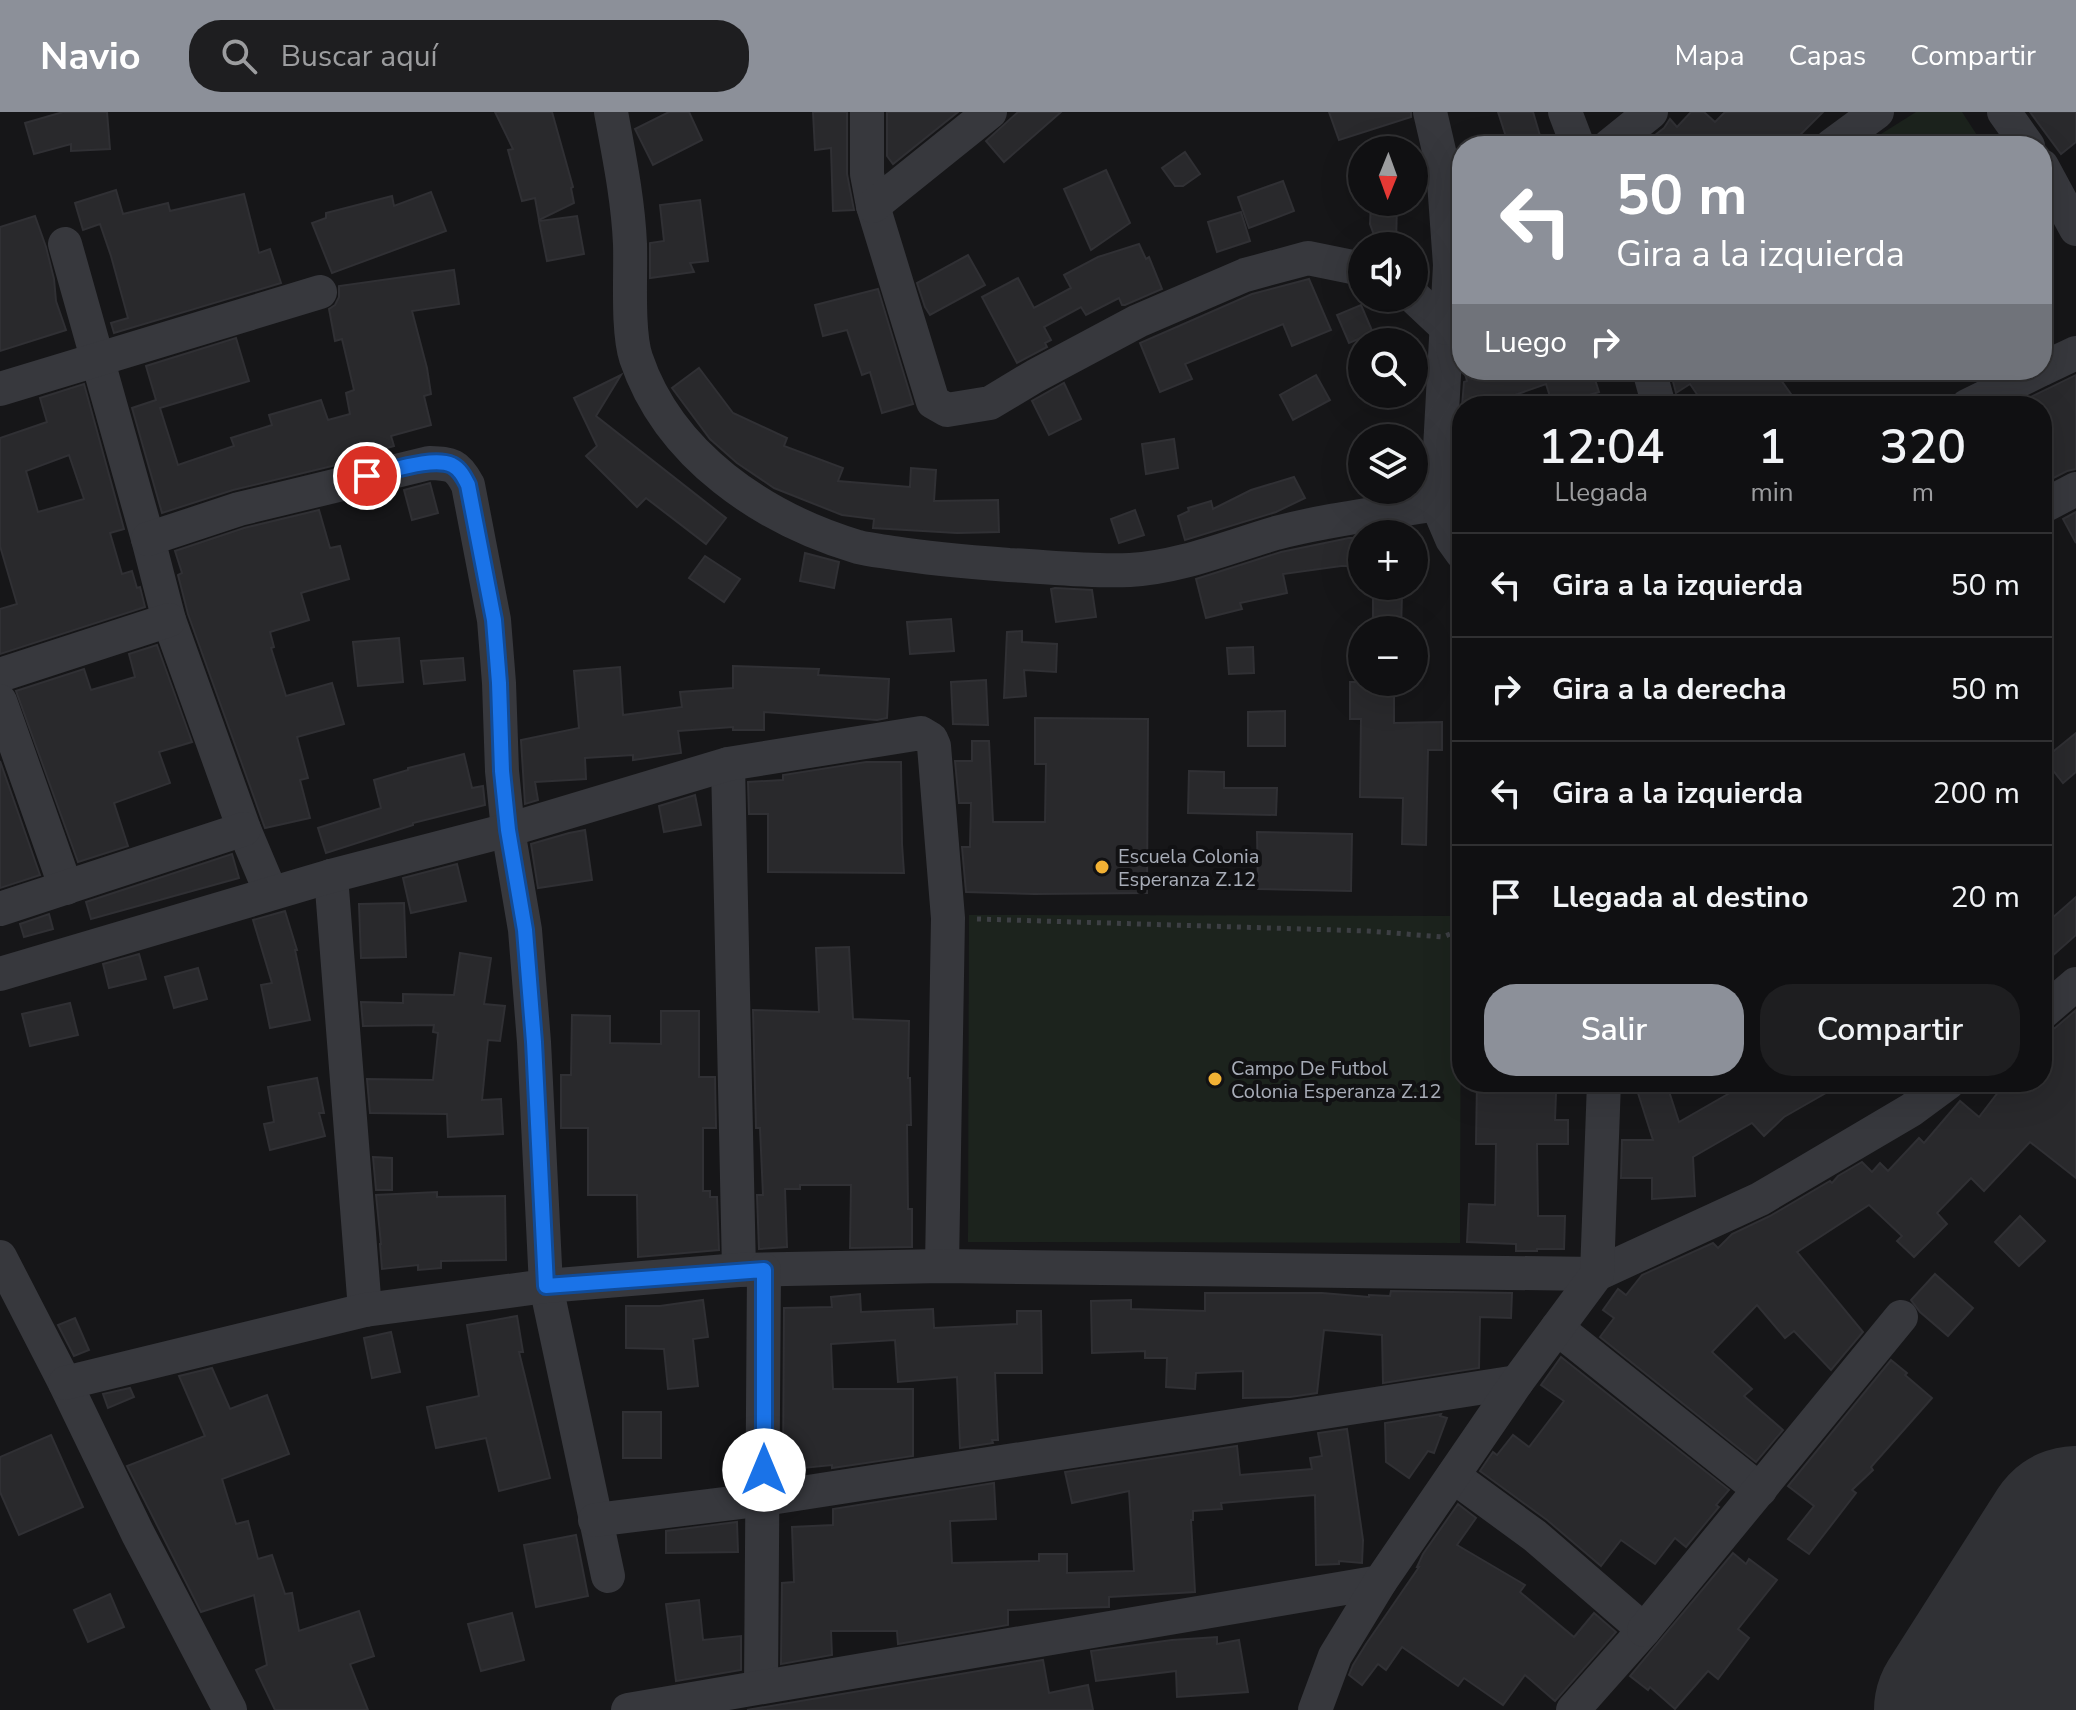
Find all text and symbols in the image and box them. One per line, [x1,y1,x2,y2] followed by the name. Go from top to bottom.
[189,20,749,92] search box
[40,31,141,82] text: Navio
[217,34,261,78] icon: search
[281,36,437,77] text: Buscar aquí
[1675,37,1744,75] text: Mapa
[1788,37,1866,75] text: Capas
[1910,37,2036,75] text: Compartir
[1348,136,1428,216] north arrow
[1348,136,1428,696] map controls
[1616,157,1747,234] text: 50 m
[1484,168,1588,272] icon: left
[1616,230,1905,279] text: Gira a la izquierda
[1348,232,1428,312] button: sound
[1583,320,1627,364] icon: right
[1484,322,1567,363] text: Luego
[1348,328,1428,408] button: search
[1538,414,1665,480] text: 12:04
[1758,414,1786,480] text: 1
[1880,414,1966,480] text: 320
[1348,424,1428,504] button: layers
[333,442,401,510] pin
[345,454,389,498] icon: arrive
[1555,475,1648,510] text: Llegada
[1751,475,1794,510] text: min
[1912,475,1934,510] text: m
[1348,520,1428,600] button: +
[1484,563,1528,607] icon: left
[1552,565,1803,606] text: Gira a la izquierda
[1951,565,2020,606] text: 50 m
[1348,616,1428,696] button: −
[1484,667,1528,711] icon: right
[1552,669,1787,710] text: Gira a la derecha
[1951,669,2020,710] text: 50 m
[1484,771,1528,815] icon: left
[1552,773,1803,814] text: Gira a la izquierda
[1933,773,2020,814] text: 200 m
[1118,843,1259,893] place label: Escuela Colonia Esperanza Z.12
[1093,858,1111,876] marker: Escuela Colonia Esperanza Z.12
[1484,875,1528,919] icon: arrive
[1552,877,1808,918] text: Llegada al destino
[1951,877,2020,918] text: 20 m
[1484,984,1744,1076] button: Salir
[1760,984,2020,1076] button: Compartir
[1231,1055,1441,1105] place label: Campo De Futbol Colonia Esperanza Z.12
[1206,1070,1224,1088] marker: Campo De Futbol Colonia Esperanza Z.12
[722,1428,806,1512] position arrow

